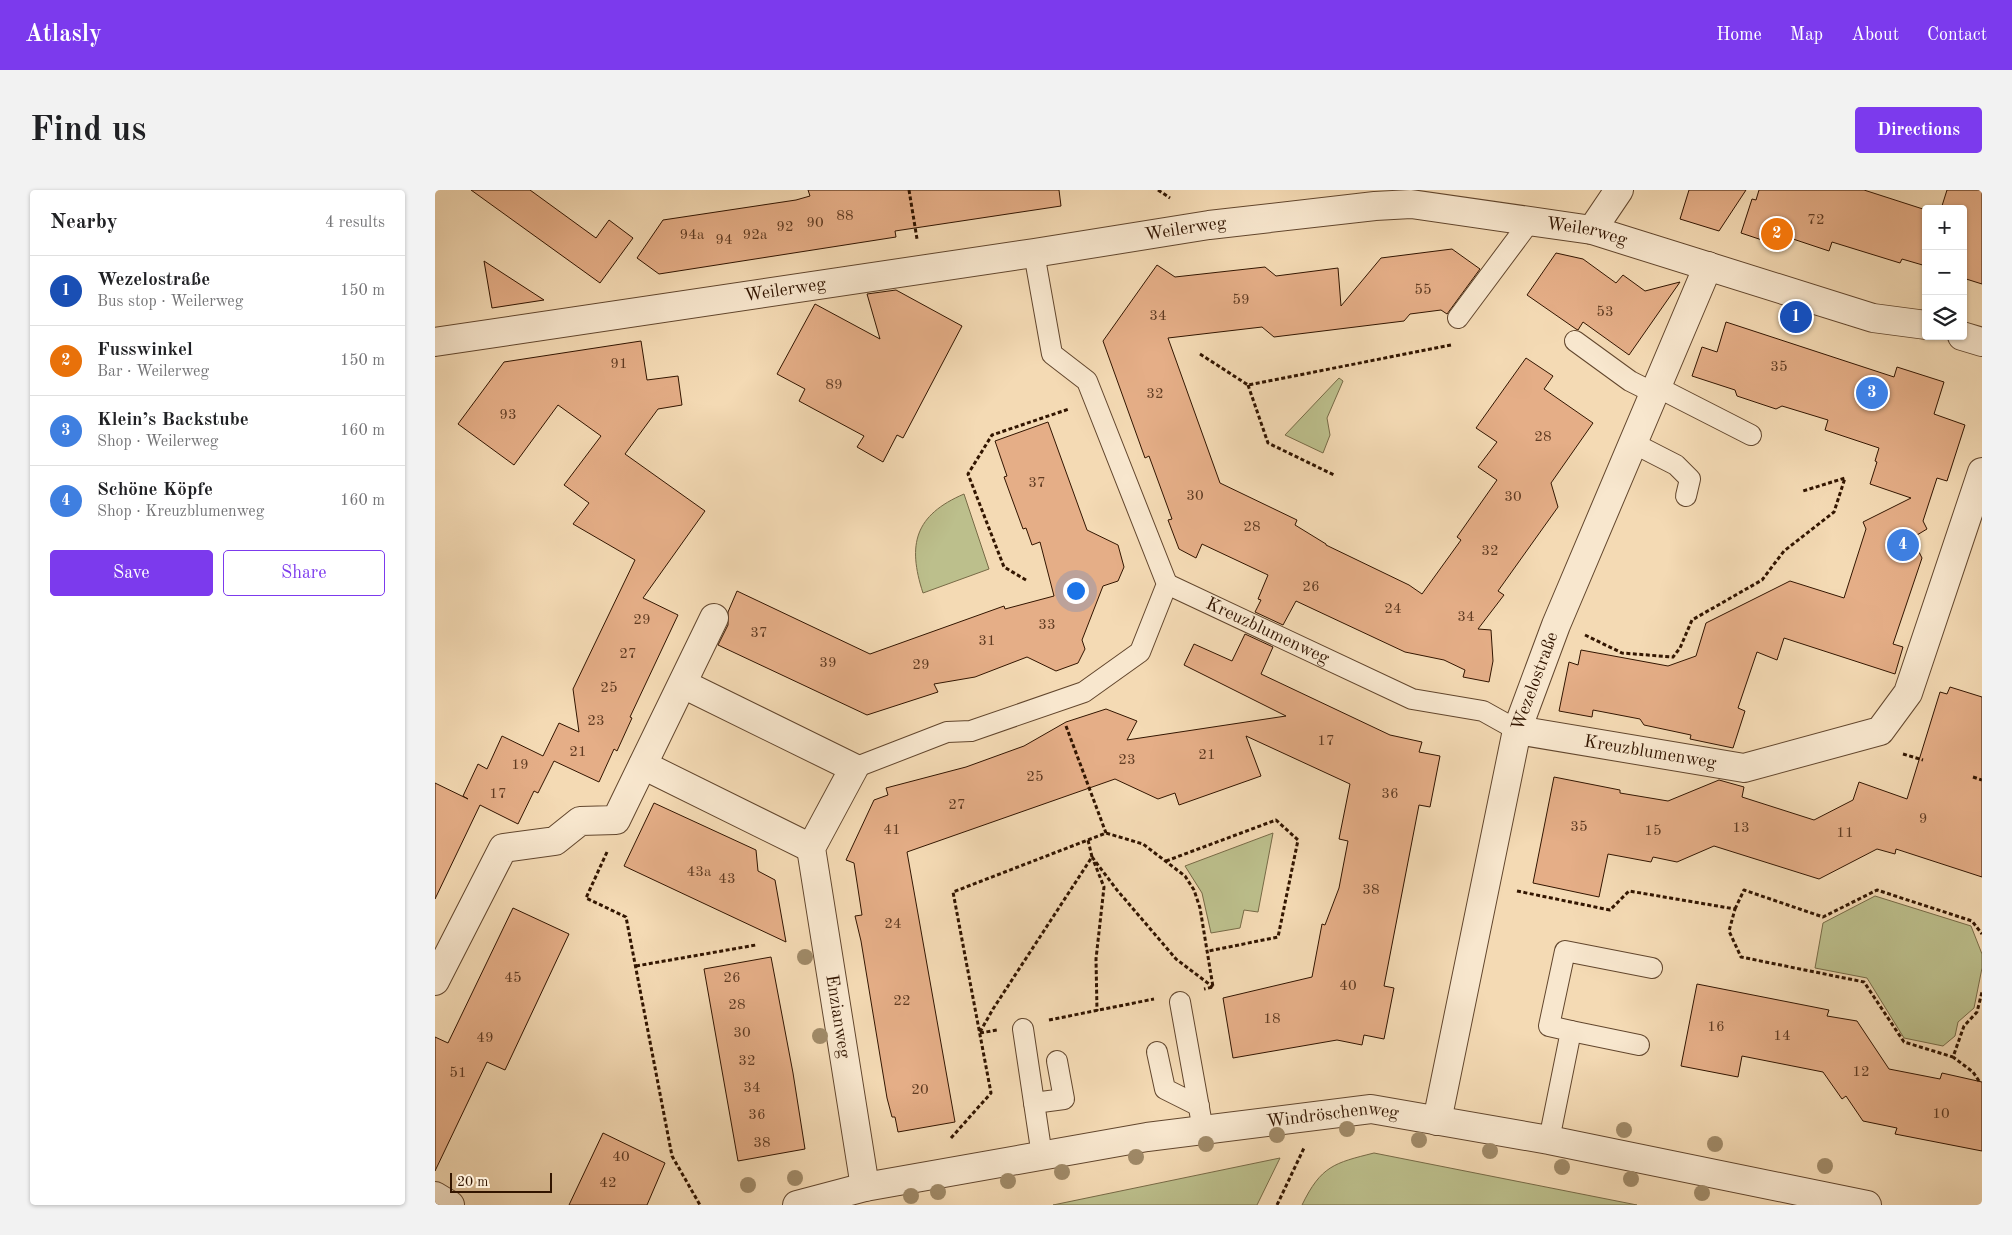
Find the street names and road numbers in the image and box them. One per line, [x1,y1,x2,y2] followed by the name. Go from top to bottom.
[1143,214,1228,244] street label: Weilerweg
[1545,215,1630,250] street label: Weilerweg
[743,275,827,305] street label: Weilerweg
[1203,595,1332,668] street label: Kreuzblumenweg
[1509,629,1562,733] street label: Wezelostraße
[1583,732,1718,772] street label: Kreuzblumenweg
[822,973,853,1060] street label: Enzianweg
[1266,1100,1401,1131] street label: Windröschenweg

